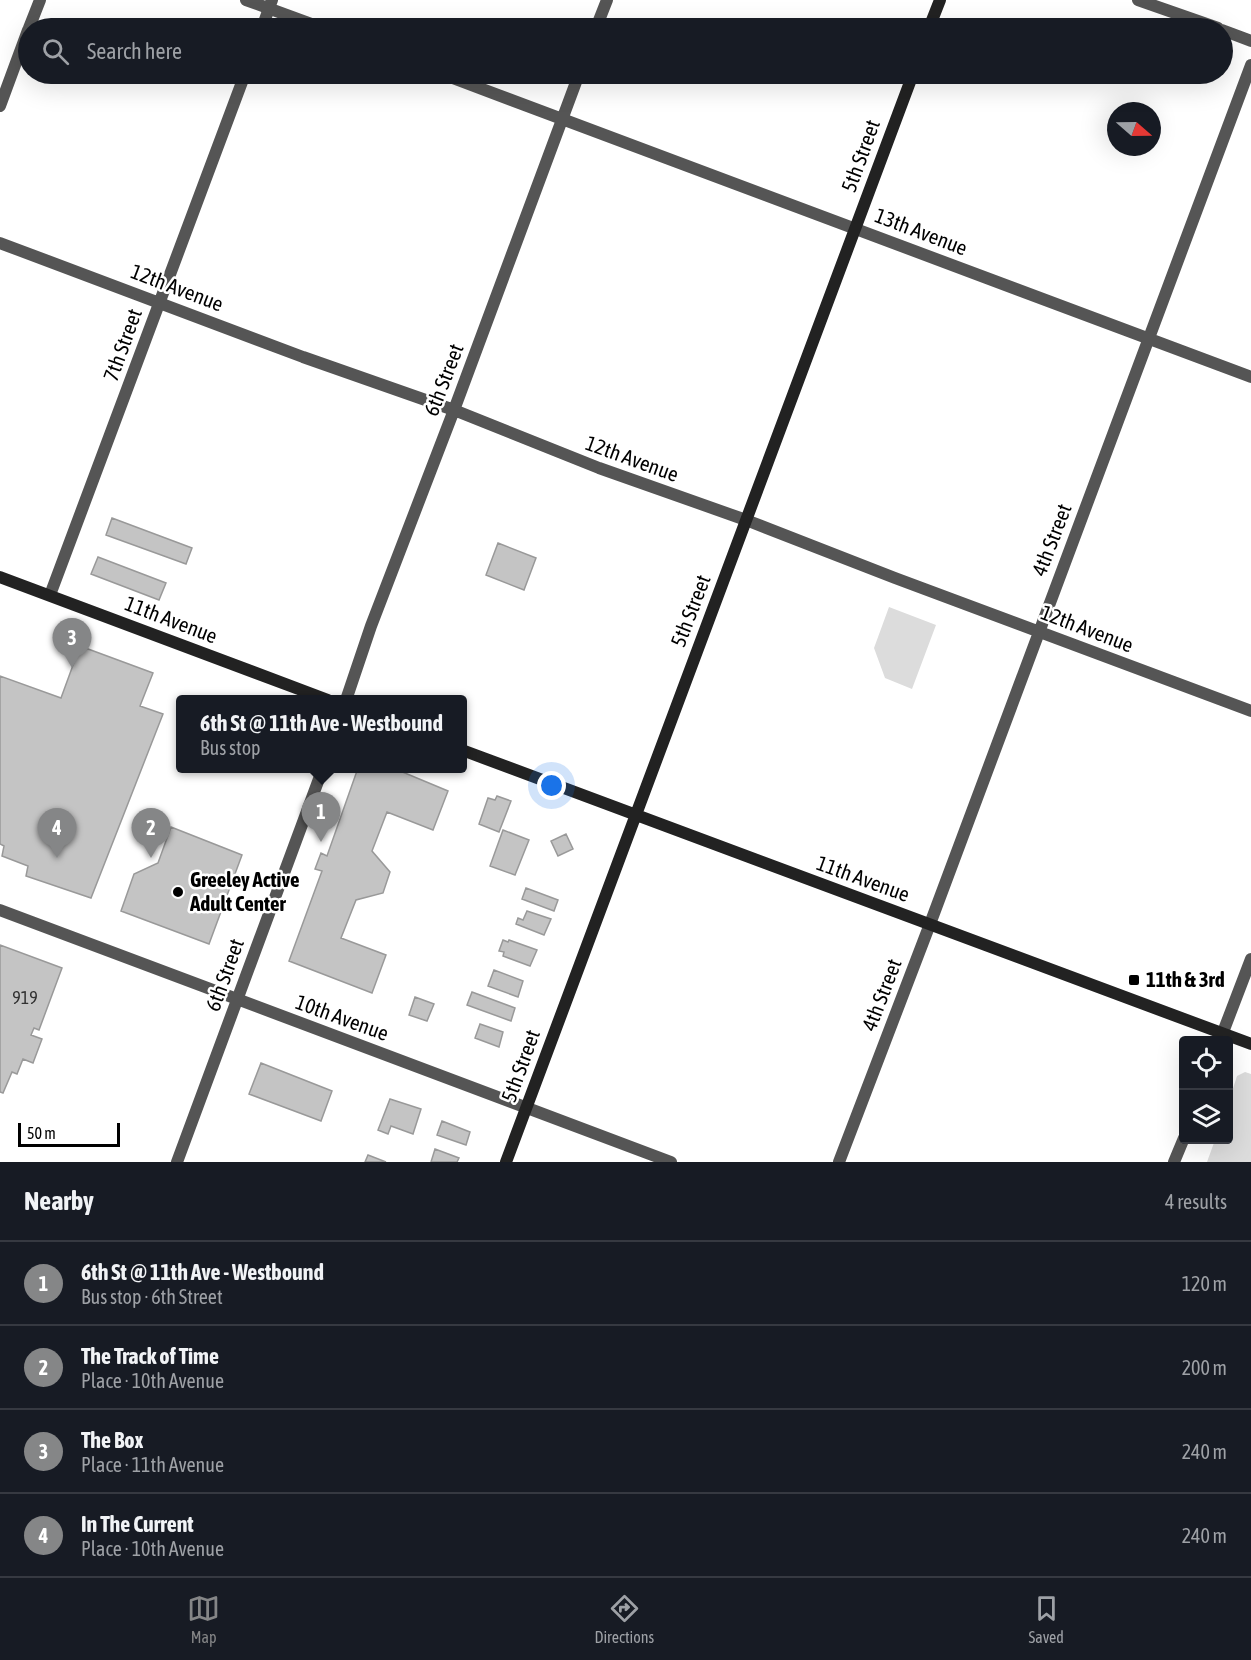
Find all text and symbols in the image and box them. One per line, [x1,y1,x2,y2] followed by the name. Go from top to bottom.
[18,18,1233,84] search box
[39,35,72,68] icon: search
[87,38,182,64] text: Search here
[1107,102,1161,156] north arrow
[836,116,884,195] street label: 5th Street
[872,202,971,260] street label: 13th Avenue
[128,258,227,316] street label: 12th Avenue
[98,305,146,384] street label: 7th Street
[418,340,468,419] street label: 6th Street
[583,430,682,486] street label: 12th Avenue
[1026,500,1076,579] street label: 4th Street
[665,571,715,650] street label: 5th Street
[122,590,221,648] street label: 11th Avenue
[1038,599,1137,657] street label: 12th Avenue
[52,618,92,668] pin: 3
[176,695,467,773] popup
[200,710,443,736] text: 6th St @ 11th Ave - Westbound
[200,736,261,759] text: Bus stop
[537,771,566,800] your location
[302,792,340,842] pin: 1
[38,808,76,858] pin: 4
[132,808,170,858] pin: 2
[814,850,913,906] street label: 11th Avenue
[189,867,299,915] place label: Greeley Active Adult Center
[171,885,185,899] marker: Greeley Active Adult Center
[200,935,248,1014] street label: 6th Street
[856,955,906,1034] street label: 4th Street
[1146,967,1225,991] place label: 11th & 3rd
[1127,973,1141,987] marker: 11th & 3rd
[12,987,38,1008] house number: 919
[293,989,392,1045] street label: 10th Avenue
[496,1026,544,1105] street label: 5th Street
[1179,1036,1233,1144] map controls
[1179,1036,1233,1090] button: locate
[1179,1090,1233,1144] button: layers
[18,1120,120,1148] scale bar
[27,1124,56,1142] text: 50 m
[24,1186,94,1216] text: Nearby
[1165,1190,1227,1213] text: 4 results
[81,1259,324,1285] text: 6th St @ 11th Ave - Westbound
[39,1272,48,1295] text: 1
[1182,1272,1227,1295] text: 120 m
[81,1285,223,1308] text: Bus stop · 6th Street
[81,1343,219,1369] text: The Track of Time
[39,1356,48,1379] text: 2
[1182,1356,1227,1379] text: 200 m
[81,1369,224,1392] text: Place · 10th Avenue
[81,1427,143,1453] text: The Box
[39,1440,48,1463] text: 3
[1182,1440,1227,1463] text: 240 m
[81,1453,224,1476] text: Place · 11th Avenue
[81,1511,194,1537] text: In The Current
[39,1524,48,1547] text: 4
[1182,1524,1227,1547] text: 240 m
[81,1537,224,1560] text: Place · 10th Avenue
[187,1592,220,1646] tab: Map
[594,1592,654,1646] tab: Directions
[1028,1592,1064,1646] tab: Saved

